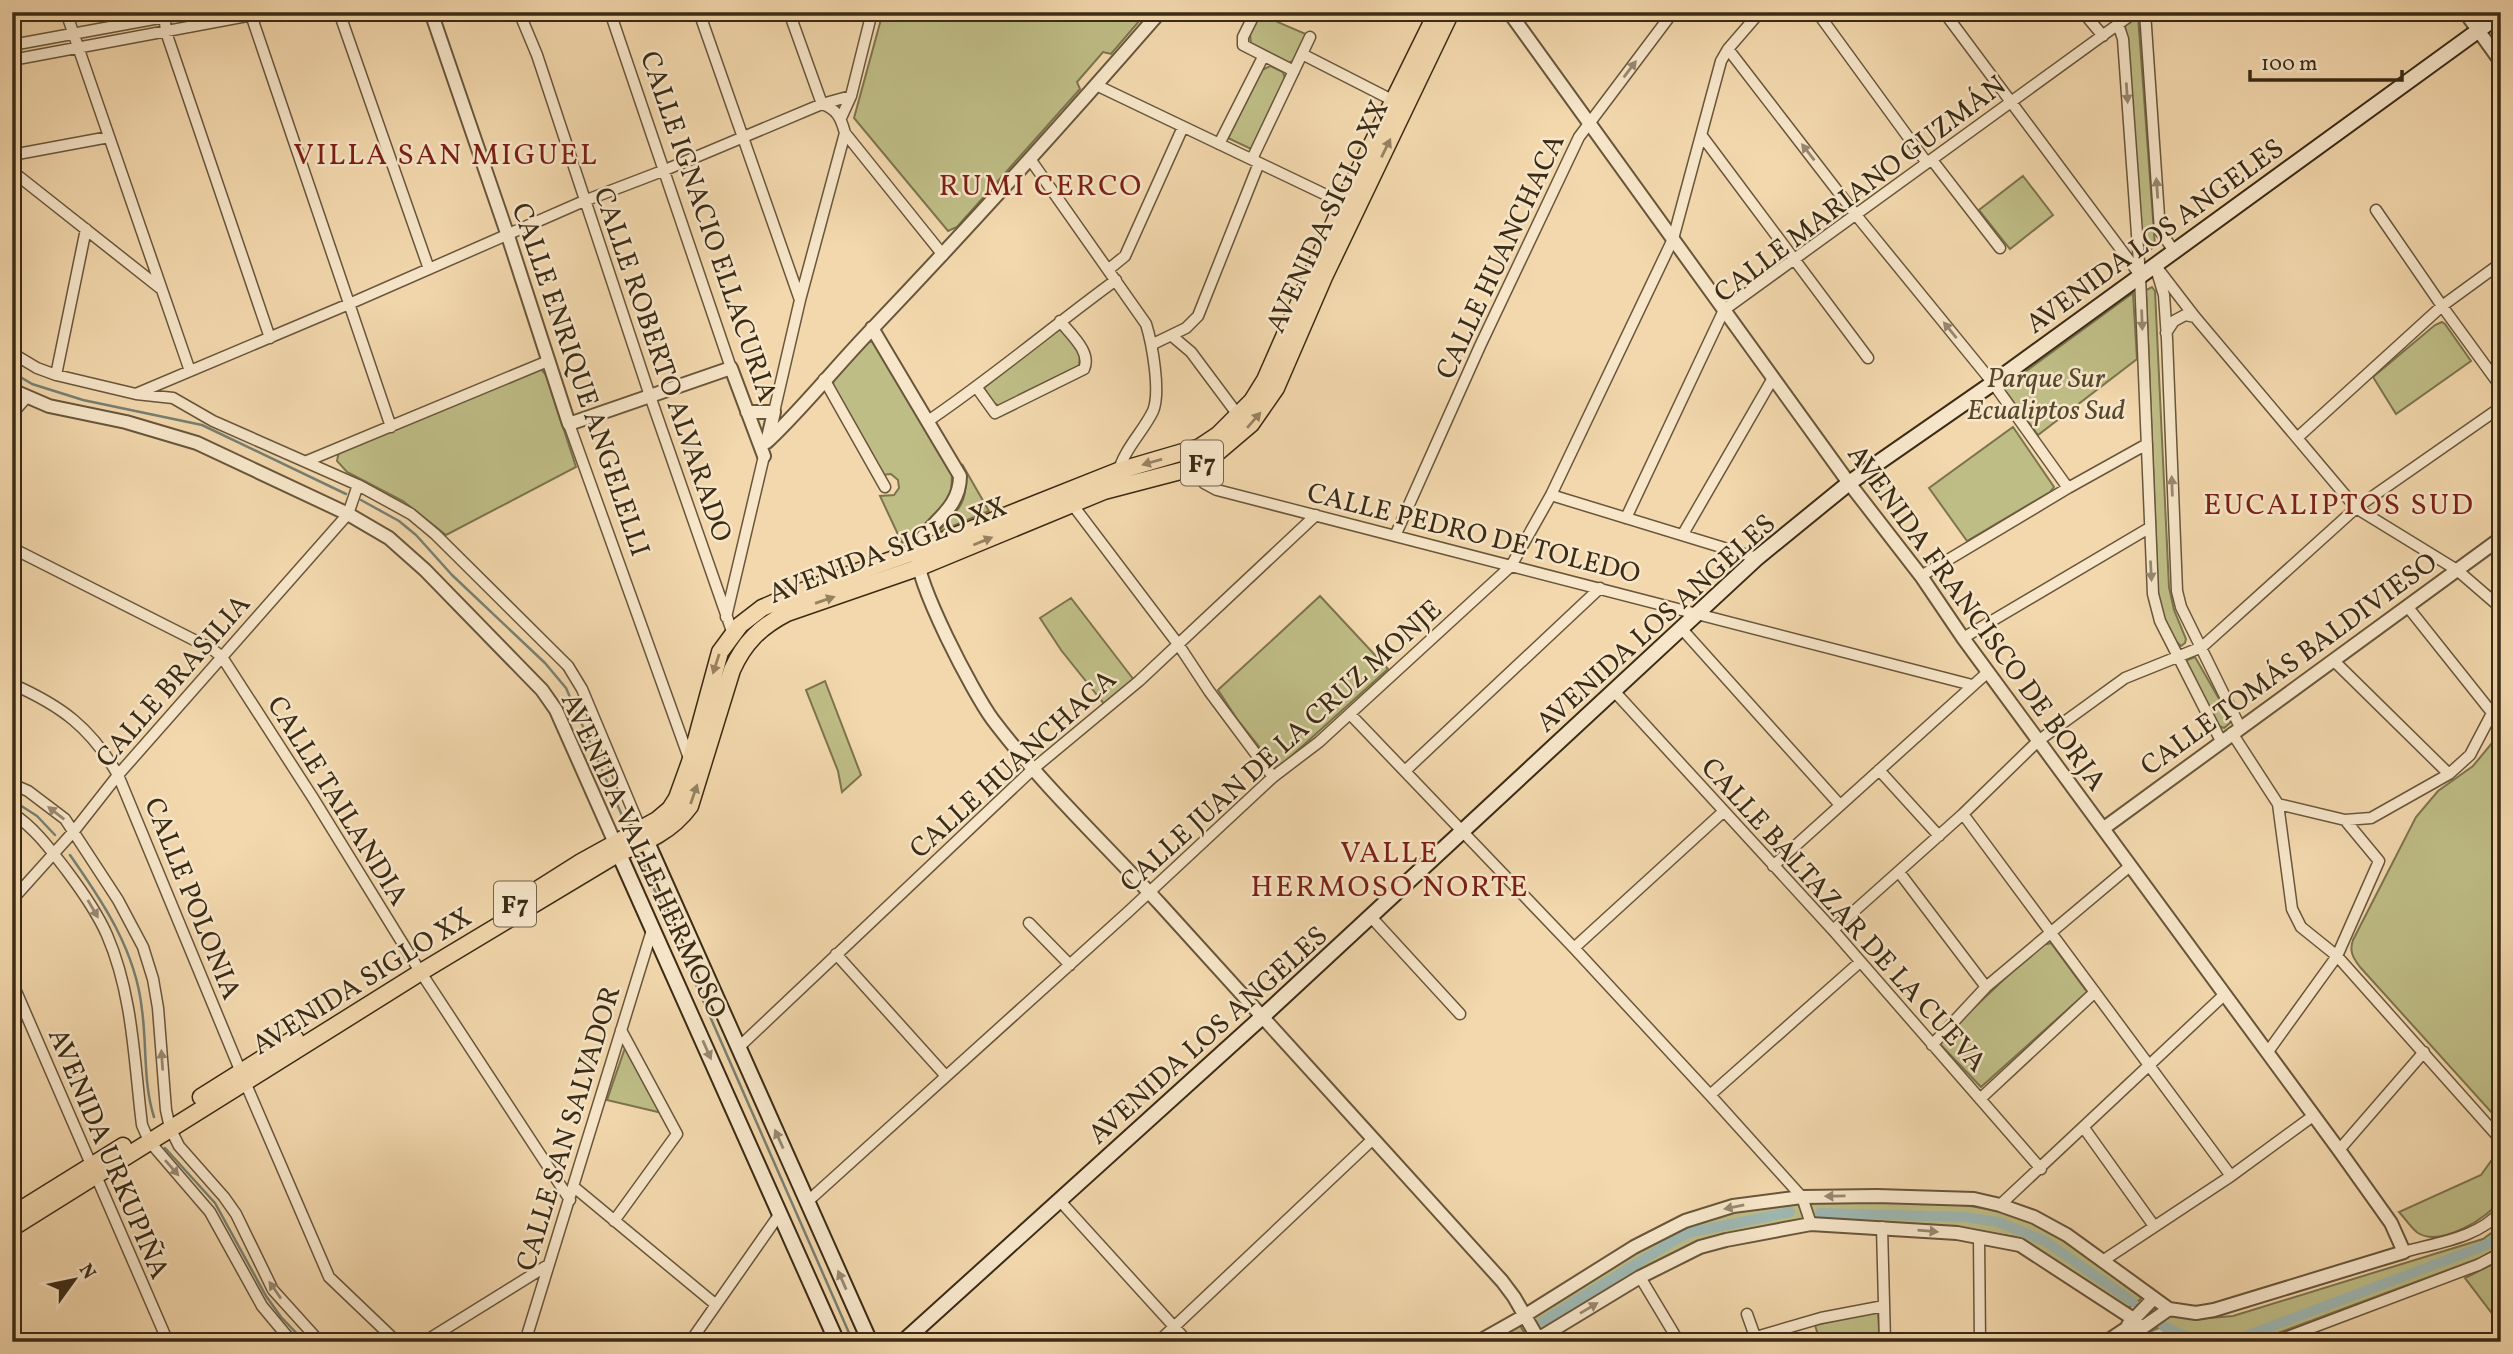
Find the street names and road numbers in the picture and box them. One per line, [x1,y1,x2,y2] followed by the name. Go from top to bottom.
[629,46,786,408] street label: CALLE IGNACIO ELLACURIA
[1707,67,2014,313] street label: CALLE MARIANO GUZMÁN
[1257,94,1399,340] street label: AVENIDA SIGLO XX
[1427,128,1575,386] street label: CALLE HUANCHACA
[2018,130,2292,344] street label: AVENIDA LOS ANGELES
[583,182,741,547] street label: CALLE ROBERTO ALVARADO
[501,198,659,562] street label: CALLE ENRIQUE ANGELELLI
[1837,437,2115,800] street label: AVENIDA FRANCISCO DE BORJA
[1181,440,1223,485] road number: F7
[1303,474,1644,595] street label: CALLE PEDRO DE TOLEDO
[763,488,1013,615] street label: AVENIDA SIGLO XX
[1528,506,1785,742] street label: AVENIDA LOS ANGELES
[2133,544,2446,786] street label: CALLE TOMÁS BALDIVIESO
[88,586,260,777] street label: CALLE BRASILIA
[1112,591,1451,902] street label: CALLE JUAN DE LA CRUZ MONJE
[902,661,1126,869] street label: CALLE HUANCHACA
[550,687,735,1025] street label: AVENIDA VALLE HERMOSO
[257,689,417,914] street label: CALLE TAILANDIA
[1691,750,1995,1082] street label: CALLE BALTAZAR DE LA CUEVA
[133,792,250,1006] street label: CALLE POLONIA
[494,882,536,926] road number: F7
[245,899,480,1066] street label: AVENIDA SIGLO XX
[1080,918,1337,1154] street label: AVENIDA LOS ANGELES
[507,981,631,1276] street label: CALLE SAN SALVADOR
[42,1023,178,1283] street label: AVENIDA URKUPIÑA

